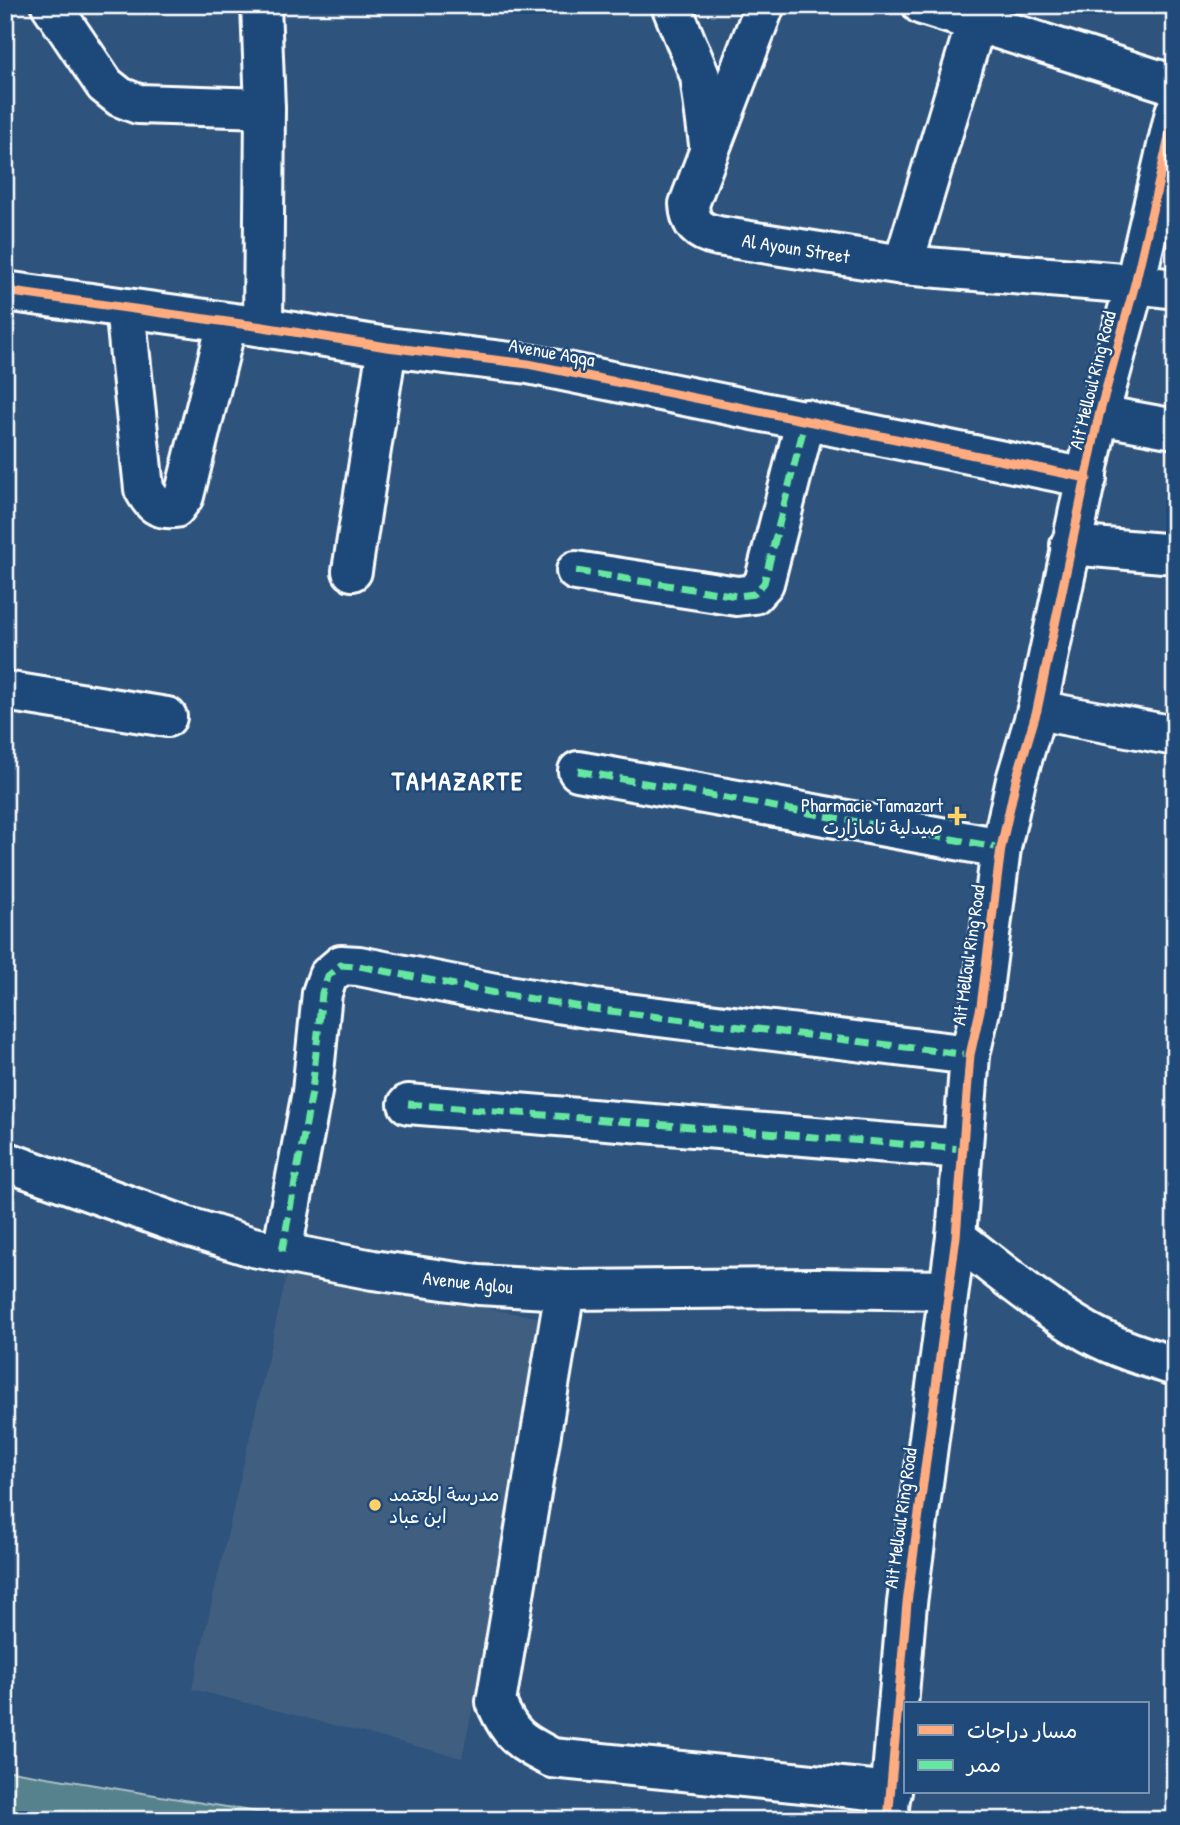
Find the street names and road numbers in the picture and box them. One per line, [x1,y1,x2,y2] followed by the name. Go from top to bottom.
[740,227,852,269] street label: Al Ayoun Street
[1062,308,1122,452] street label: Ait Melloul Ring Road
[507,332,598,372] street label: Avenue Aqqa
[945,882,991,1027] street label: Ait Melloul Ring Road
[422,1264,515,1300] street label: Avenue Aglou
[877,1445,923,1590] street label: Ait Melloul Ring Road

